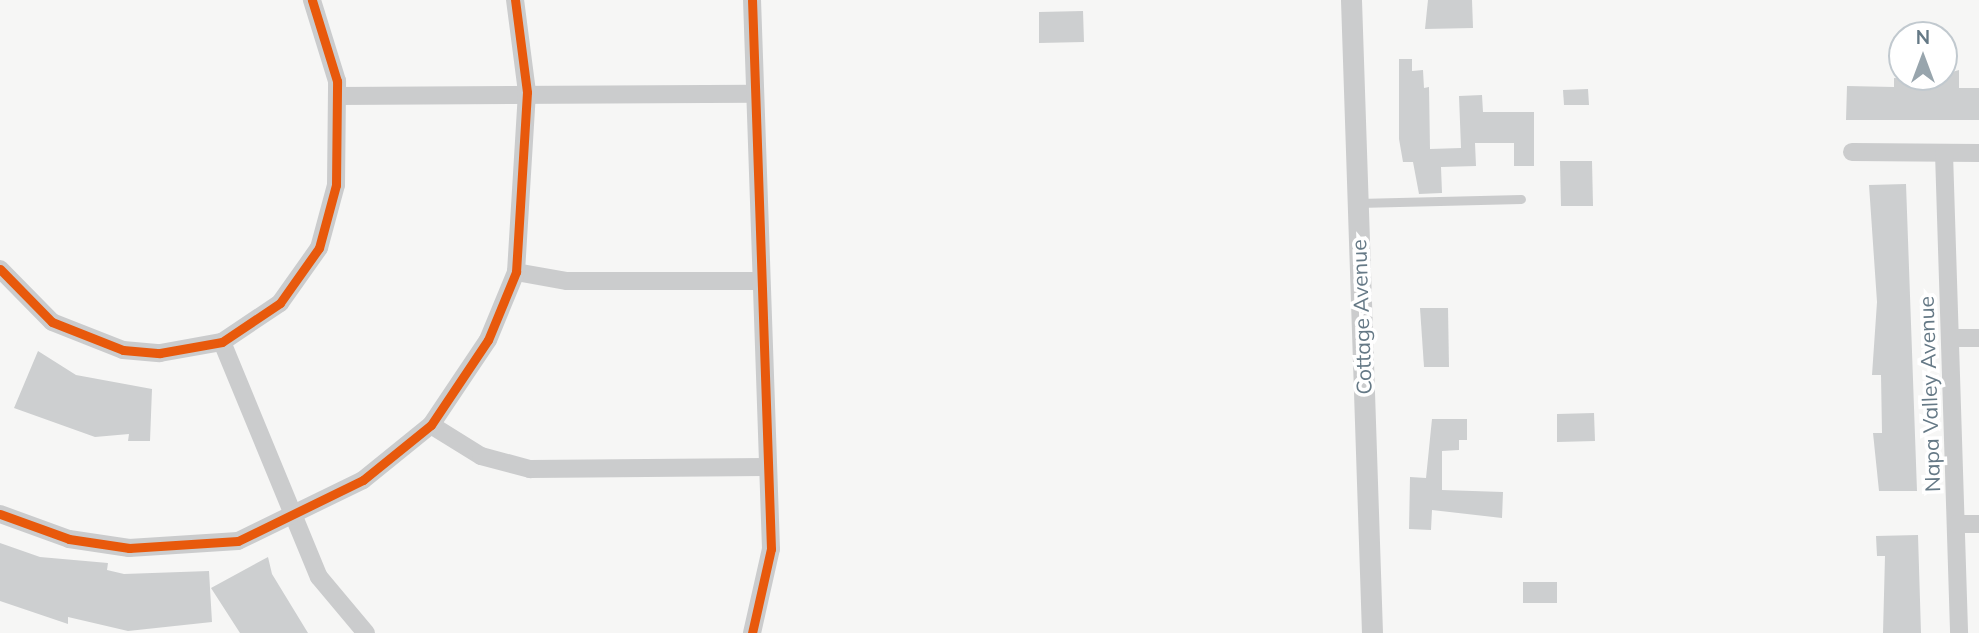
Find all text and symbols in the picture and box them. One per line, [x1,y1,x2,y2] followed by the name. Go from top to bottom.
[1888,21,1958,91] north arrow
[1916,25,1930,49] text: N
[1346,239,1376,395] street label: Cottage Avenue
[1913,296,1945,492] street label: Napa Valley Avenue

